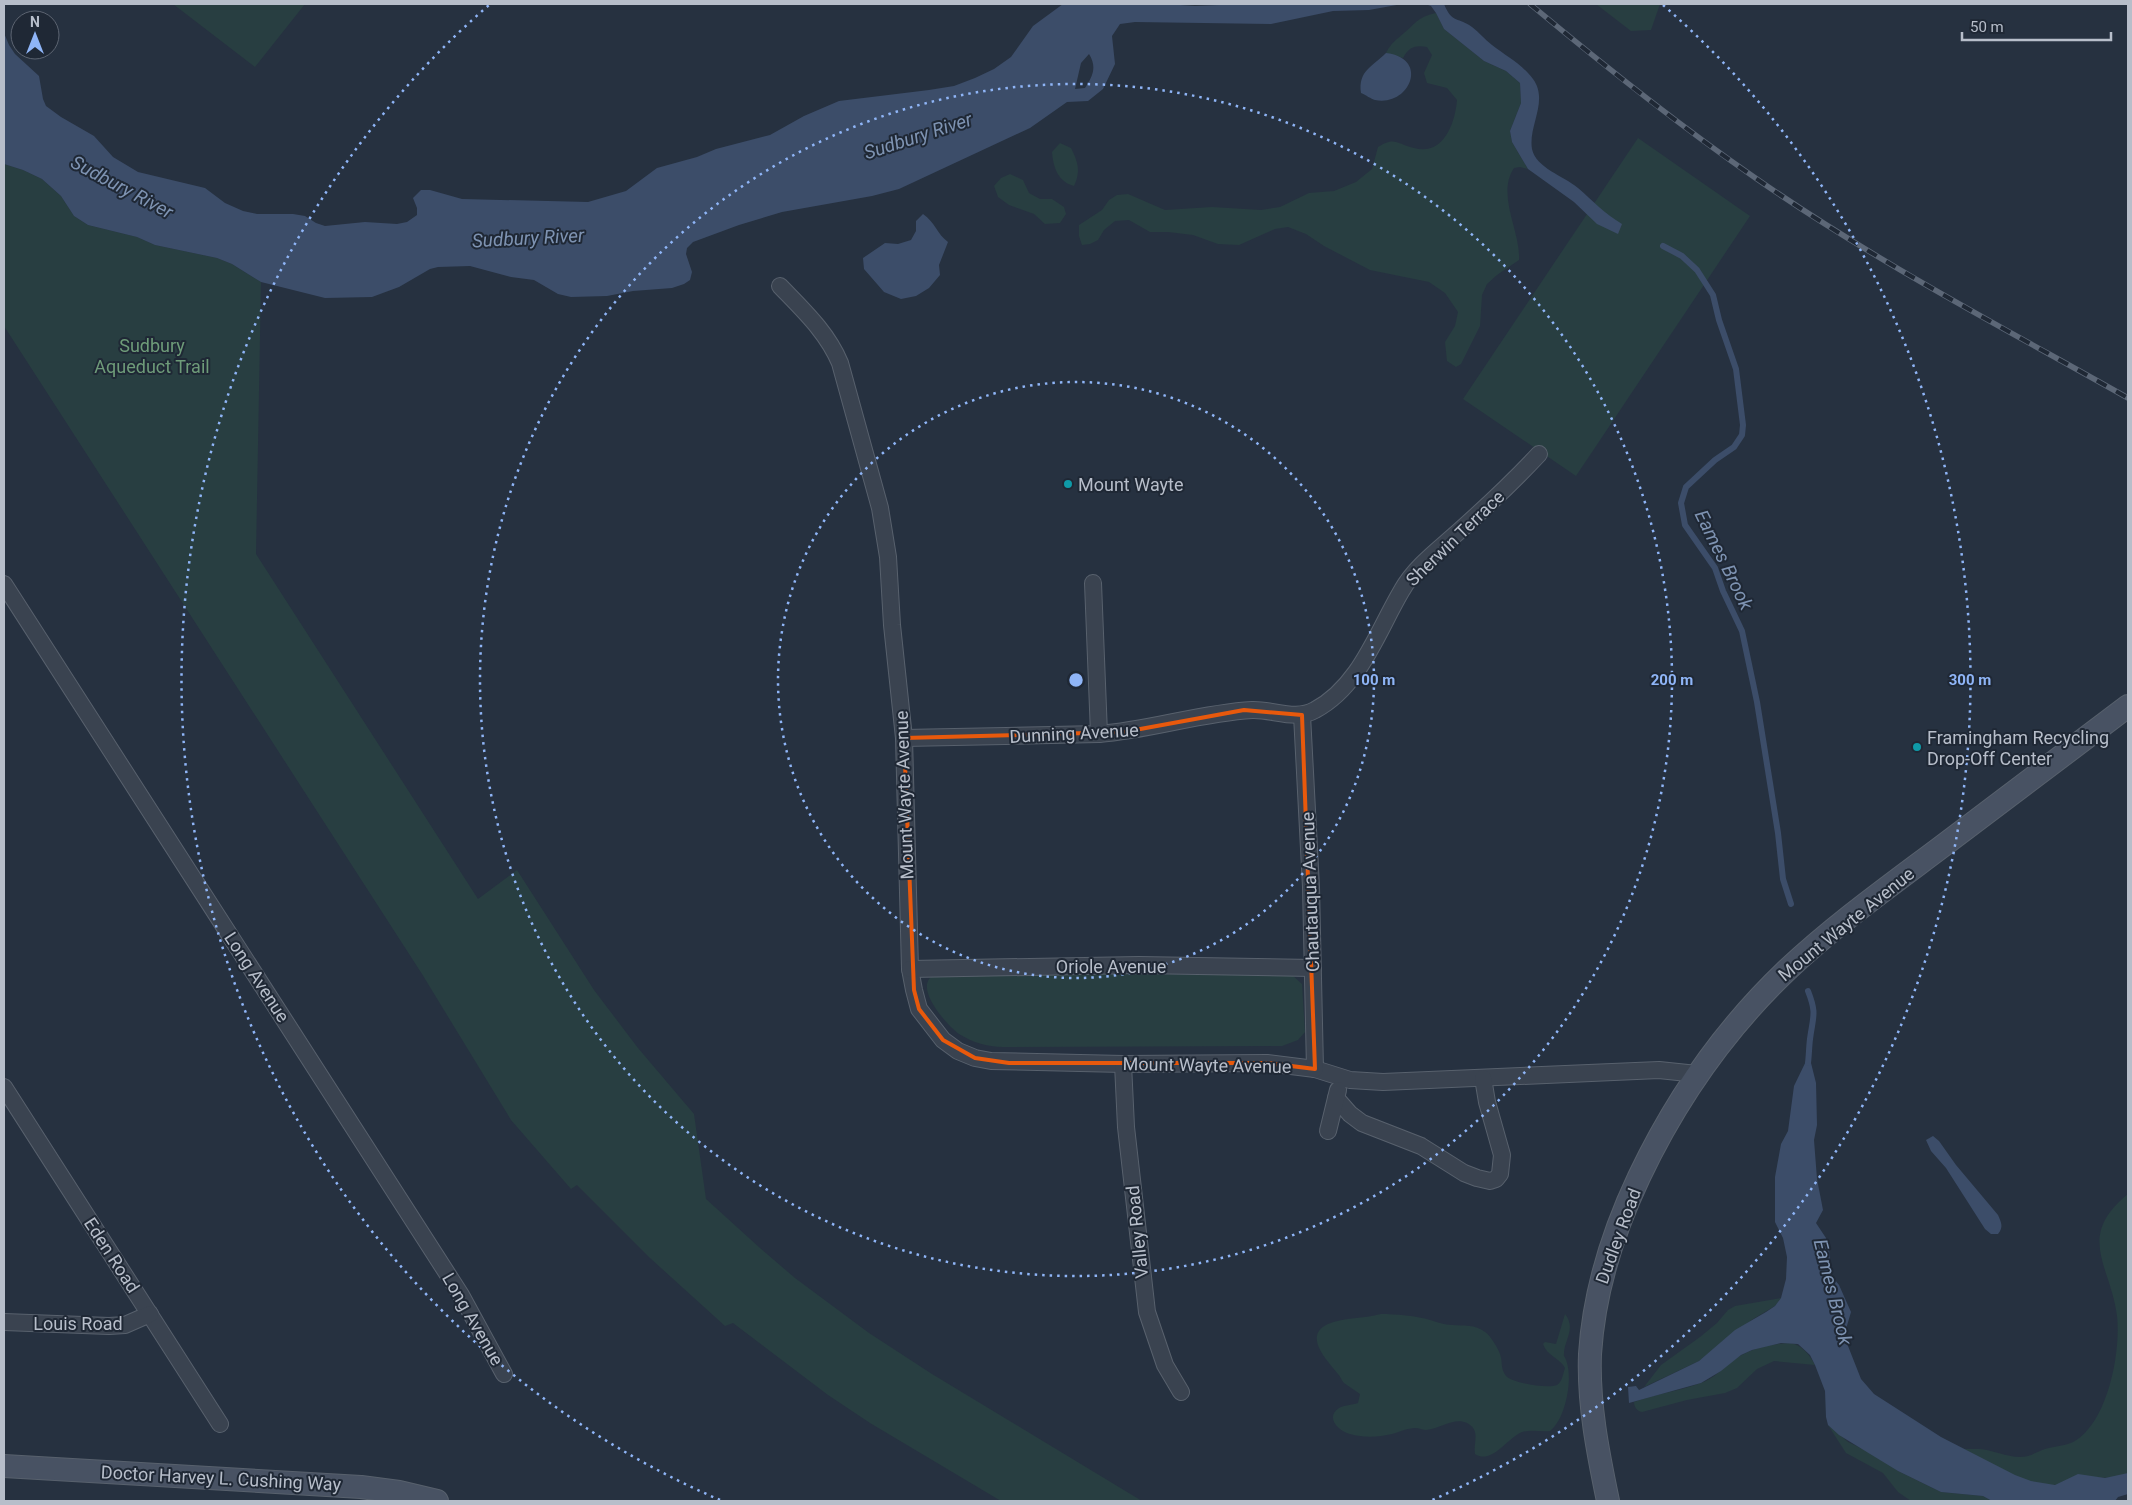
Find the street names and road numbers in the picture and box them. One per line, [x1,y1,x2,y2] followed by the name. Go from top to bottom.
[1402,486,1508,590] street label: Sherwin Terrace
[891,710,917,880] street label: Mount Wayte Avenue
[1009,719,1139,747] street label: Dunning Avenue
[1297,812,1323,972] street label: Chautauqua Avenue
[1774,863,1918,985] street label: Mount Wayte Avenue
[220,928,294,1026] street label: Long Avenue
[1056,956,1166,977] street label: Oriole Avenue
[1122,1053,1292,1077] street label: Mount Wayte Avenue
[1122,1184,1152,1280] street label: Valley Road
[1591,1185,1645,1287] street label: Dudley Road
[80,1213,144,1297] street label: Eden Road
[438,1269,508,1369] street label: Long Avenue
[33,1313,123,1334] street label: Louis Road
[100,1461,342,1495] street label: Doctor Harvey L. Cushing Way

